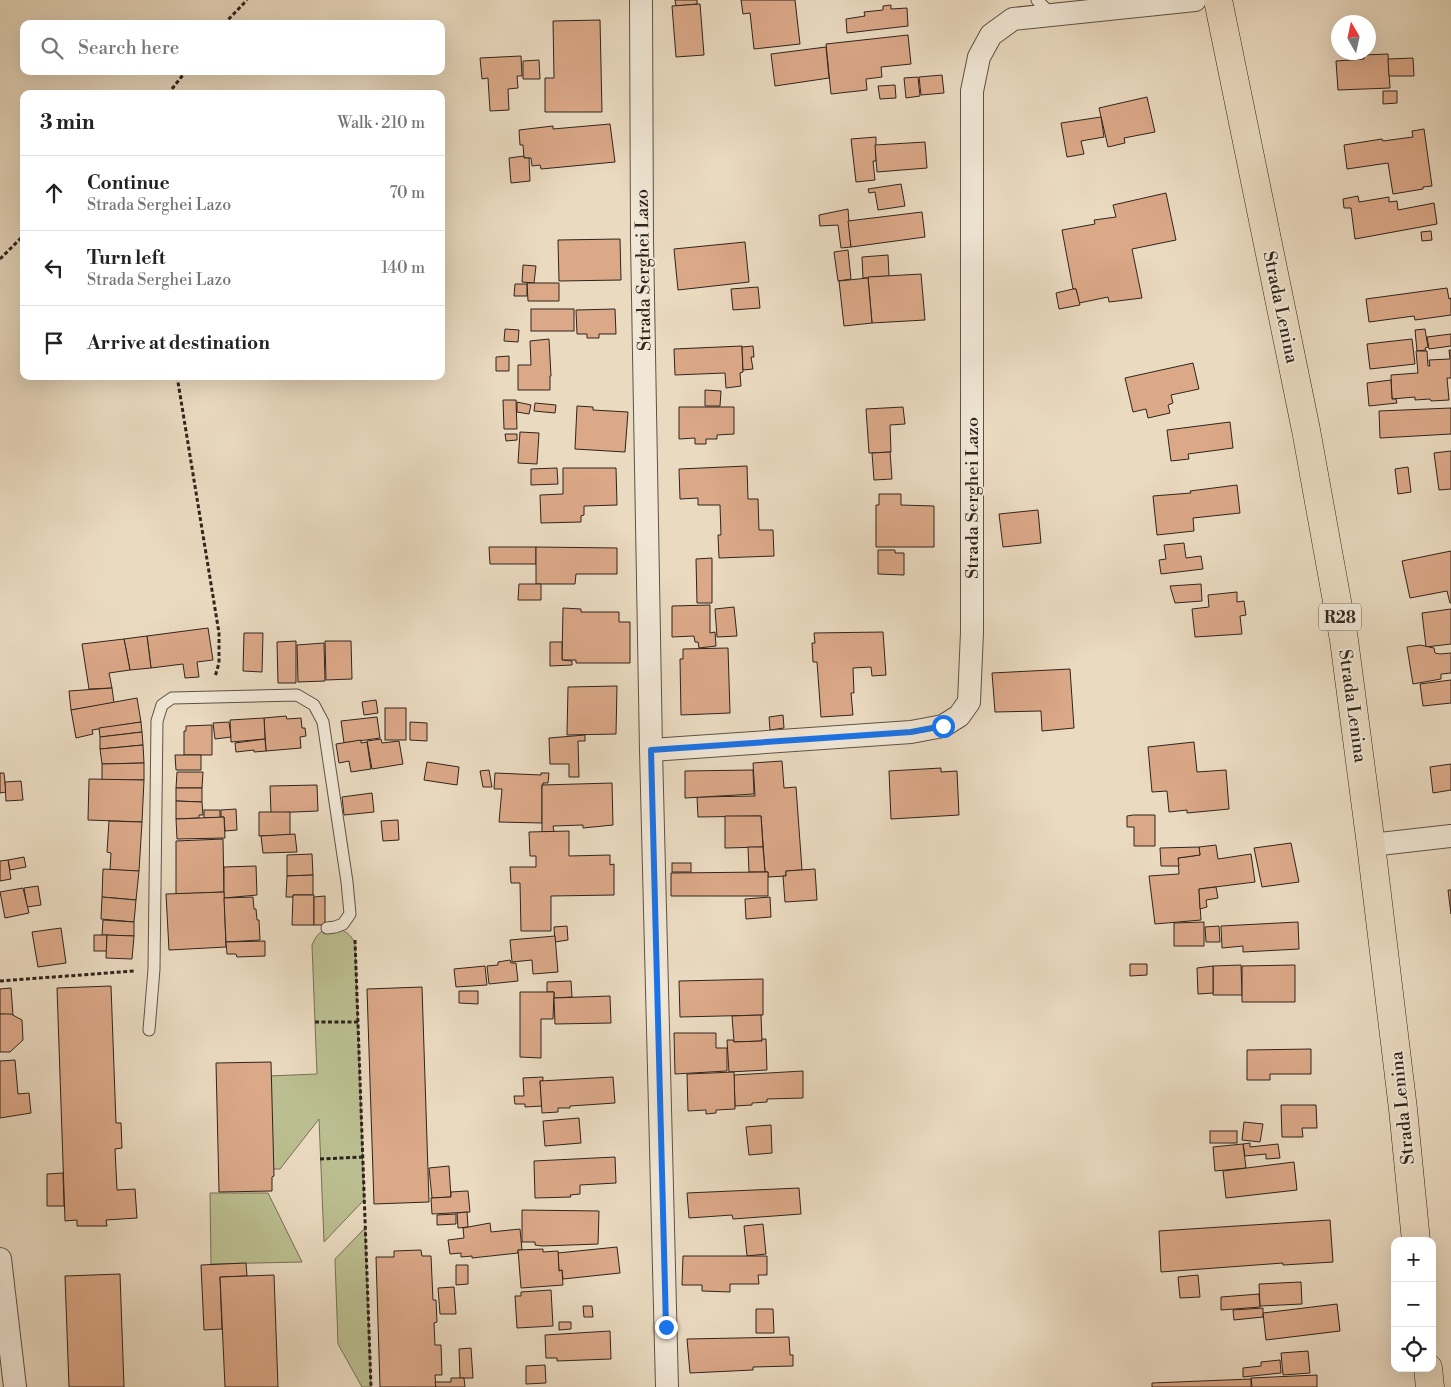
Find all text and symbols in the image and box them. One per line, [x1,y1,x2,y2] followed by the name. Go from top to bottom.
[1331,15,1376,60] north arrow
[20,20,445,75] search box
[38,34,66,62] icon: search
[78,36,179,60] text: Search here
[40,110,95,136] text: 3 min
[337,113,425,133] text: Walk · 210 m
[87,171,170,195] text: Continue
[40,179,68,207] icon: ahead
[389,183,425,203] text: 70 m
[631,189,656,351] street label: Strada Serghei Lazo
[87,195,231,215] text: Strada Serghei Lazo
[87,246,166,270] text: Turn left
[1257,249,1304,366] street label: Strada Lenina
[40,254,68,282] icon: left
[381,258,425,278] text: 140 m
[87,270,231,290] text: Strada Serghei Lazo
[40,329,68,357] icon: arrive
[87,331,270,355] text: Arrive at destination
[961,417,984,579] street label: Strada Serghei Lazo
[1319,604,1361,630] road number: R28
[1333,648,1372,765] street label: Strada Lenina
[932,715,955,738] route start
[1385,1049,1420,1166] street label: Strada Lenina
[1391,1237,1436,1372] map controls
[1391,1237,1436,1282] button: +
[1391,1282,1436,1327] button: −
[655,1316,678,1339] route end
[1391,1327,1436,1372] button: locate

